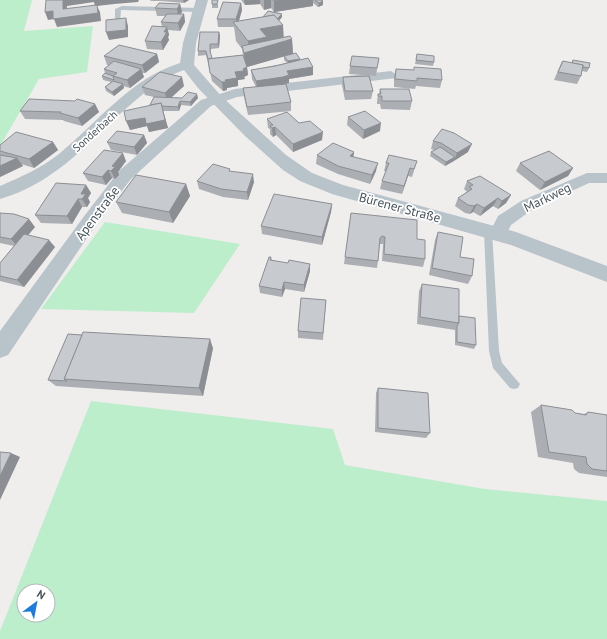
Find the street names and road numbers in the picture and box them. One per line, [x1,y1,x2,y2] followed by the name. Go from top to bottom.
[70,107,120,155] street label: Sonderbach
[521,179,574,216] street label: Markweg
[72,183,123,244] street label: Apenstraße
[357,188,443,227] street label: Bürener Straße

